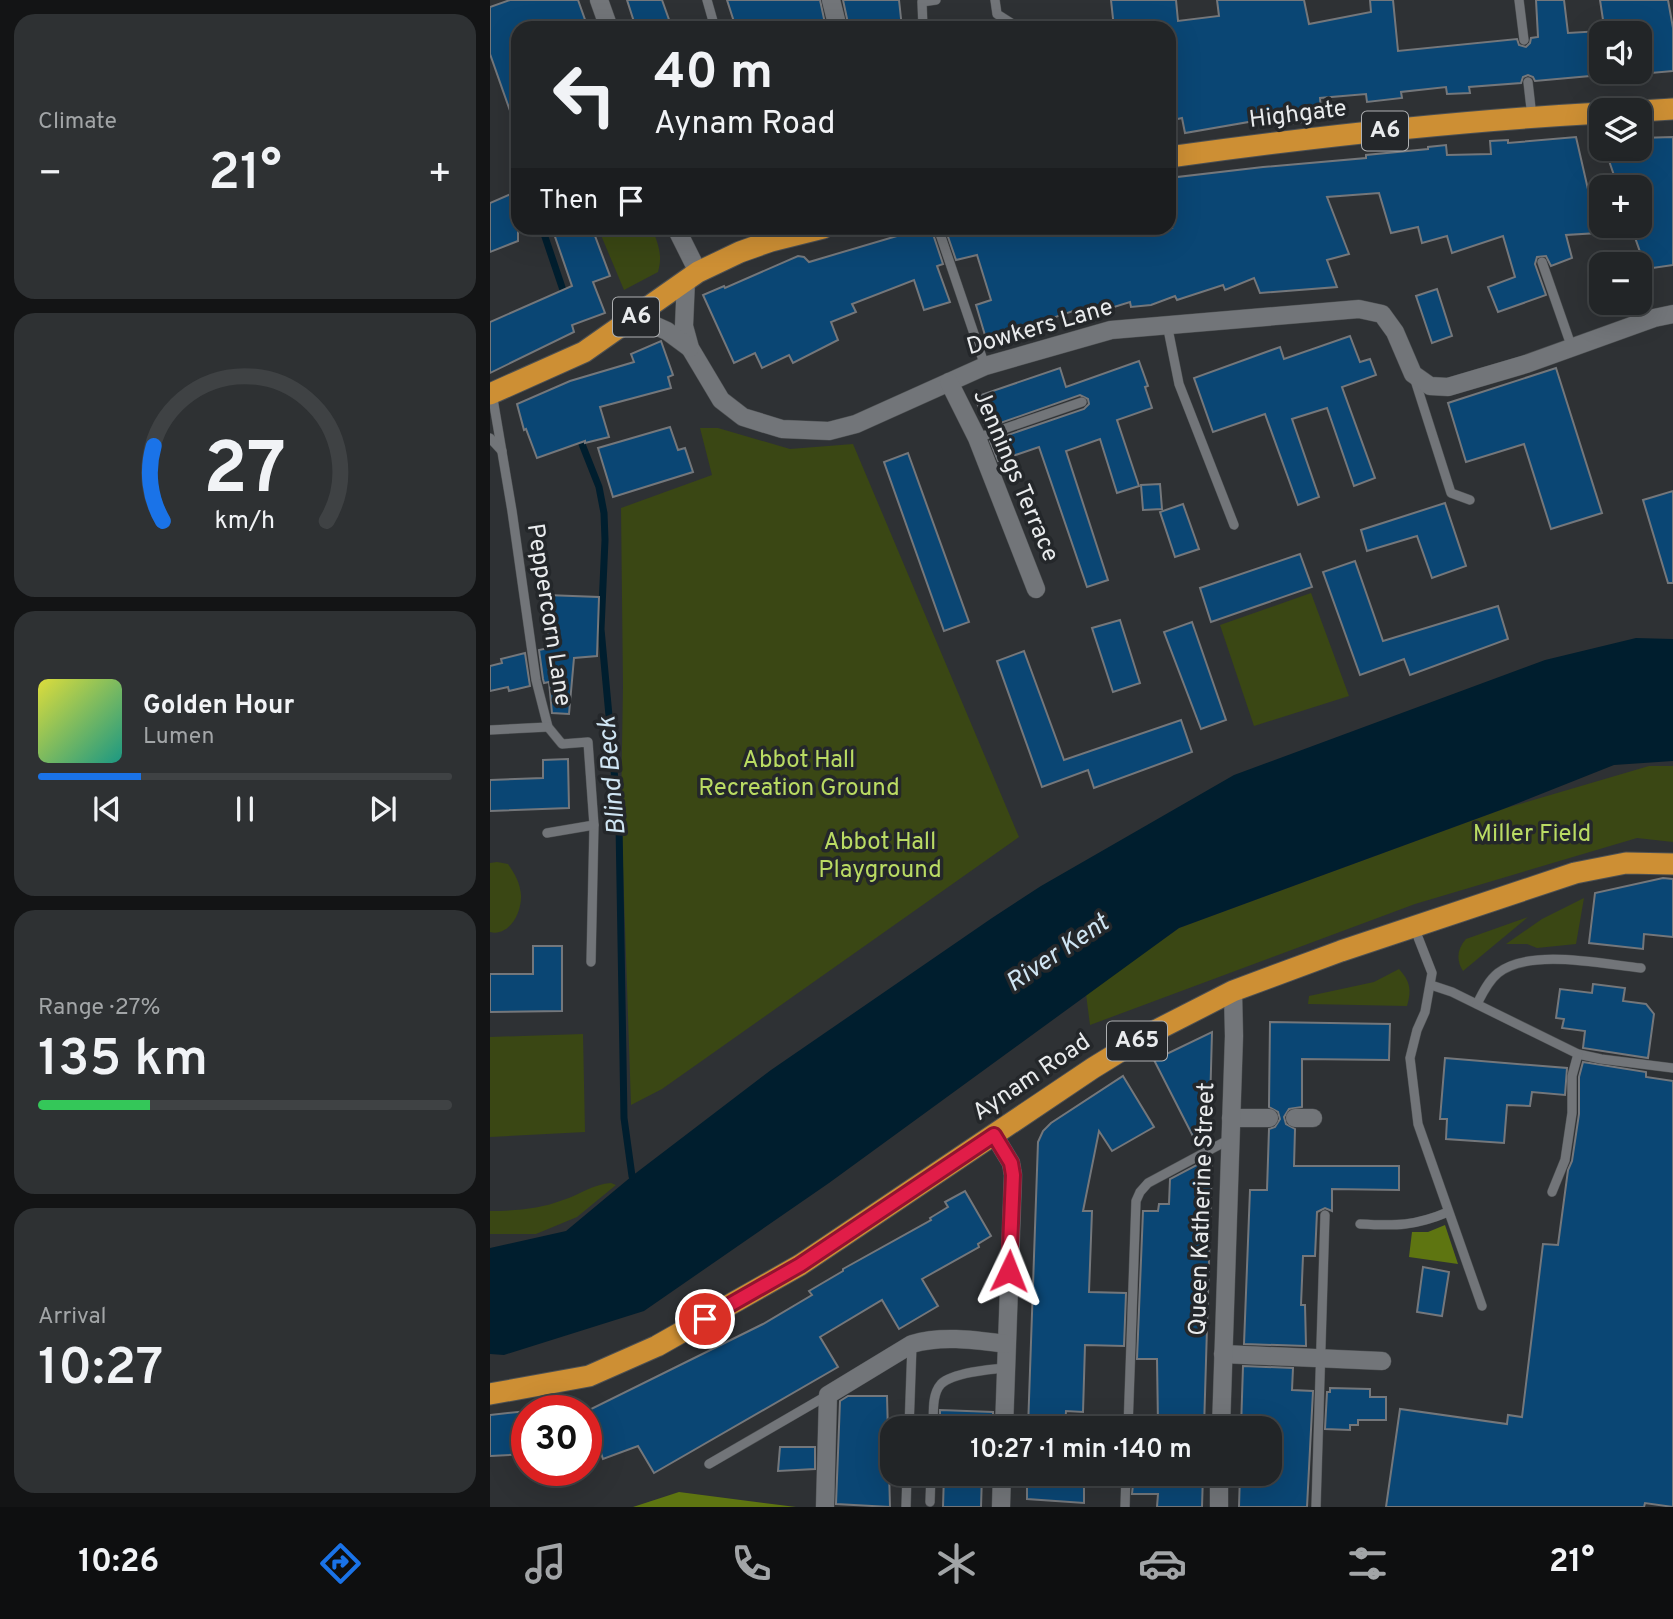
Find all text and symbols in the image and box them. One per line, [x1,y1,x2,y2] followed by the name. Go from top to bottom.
[1589,21,1652,315] map controls
[1589,21,1652,84] button: sound
[654,44,773,106] text: 40 m
[539,49,630,140] icon: left
[1248,94,1348,136] street label: Highgate
[1589,98,1652,161] button: layers
[654,105,836,145] text: Aynam Road
[38,108,117,137] text: Climate
[1362,112,1408,150] road number: A6
[208,142,282,208] text: 21°
[38,151,63,200] text: −
[427,151,452,200] text: +
[1589,175,1652,238] button: +
[612,182,650,220] icon: arrive
[539,185,598,218] text: Then
[1589,252,1652,315] button: −
[963,293,1117,363] street label: Dowkers Lane
[613,298,659,336] road number: A6
[965,385,1065,567] street label: Jennings Terrace
[204,427,286,519] text: 27
[215,506,275,538] text: km/h
[519,521,577,709] street label: Peppercorn Lane
[143,690,294,723] text: Golden Hour
[591,714,635,837] water label: Blind Beck
[143,723,214,752] text: Lumen
[698,746,900,804] park label: Abbot Hall Recreation Ground
[88,790,126,828] icon: previous
[226,790,264,828] icon: pause
[364,790,402,828] icon: next
[1473,820,1591,850] park label: Miller Field
[818,828,942,886] park label: Abbot Hall Playground
[1000,907,1117,1000] water label: River Kent
[38,994,161,1023] text: Range · 27%
[1107,1022,1167,1060] road number: A65
[38,1028,208,1094] text: 135 km
[967,1028,1097,1128] street label: Aynam Road
[1184,1082,1222,1336] street label: Queen Katherine Street
[972,1234,1046,1308] position arrow
[675,1289,735,1349] pin
[686,1300,724,1338] icon: arrive
[38,1303,107,1332] text: Arrival
[38,1337,164,1403] text: 10:27
[511,1395,602,1486] speed limit sign: 30
[970,1434,1192,1467] text: 10:27 · 1 min · 140 m
[316,1539,365,1588] icon: directions
[521,1539,570,1588] icon: music
[727,1539,776,1588] icon: phone
[932,1539,981,1588] icon: climate
[1138,1539,1187,1588] icon: car
[1343,1539,1392,1588] icon: filters
[78,1543,159,1583] text: 10:26
[1549,1543,1595,1583] text: 21°

